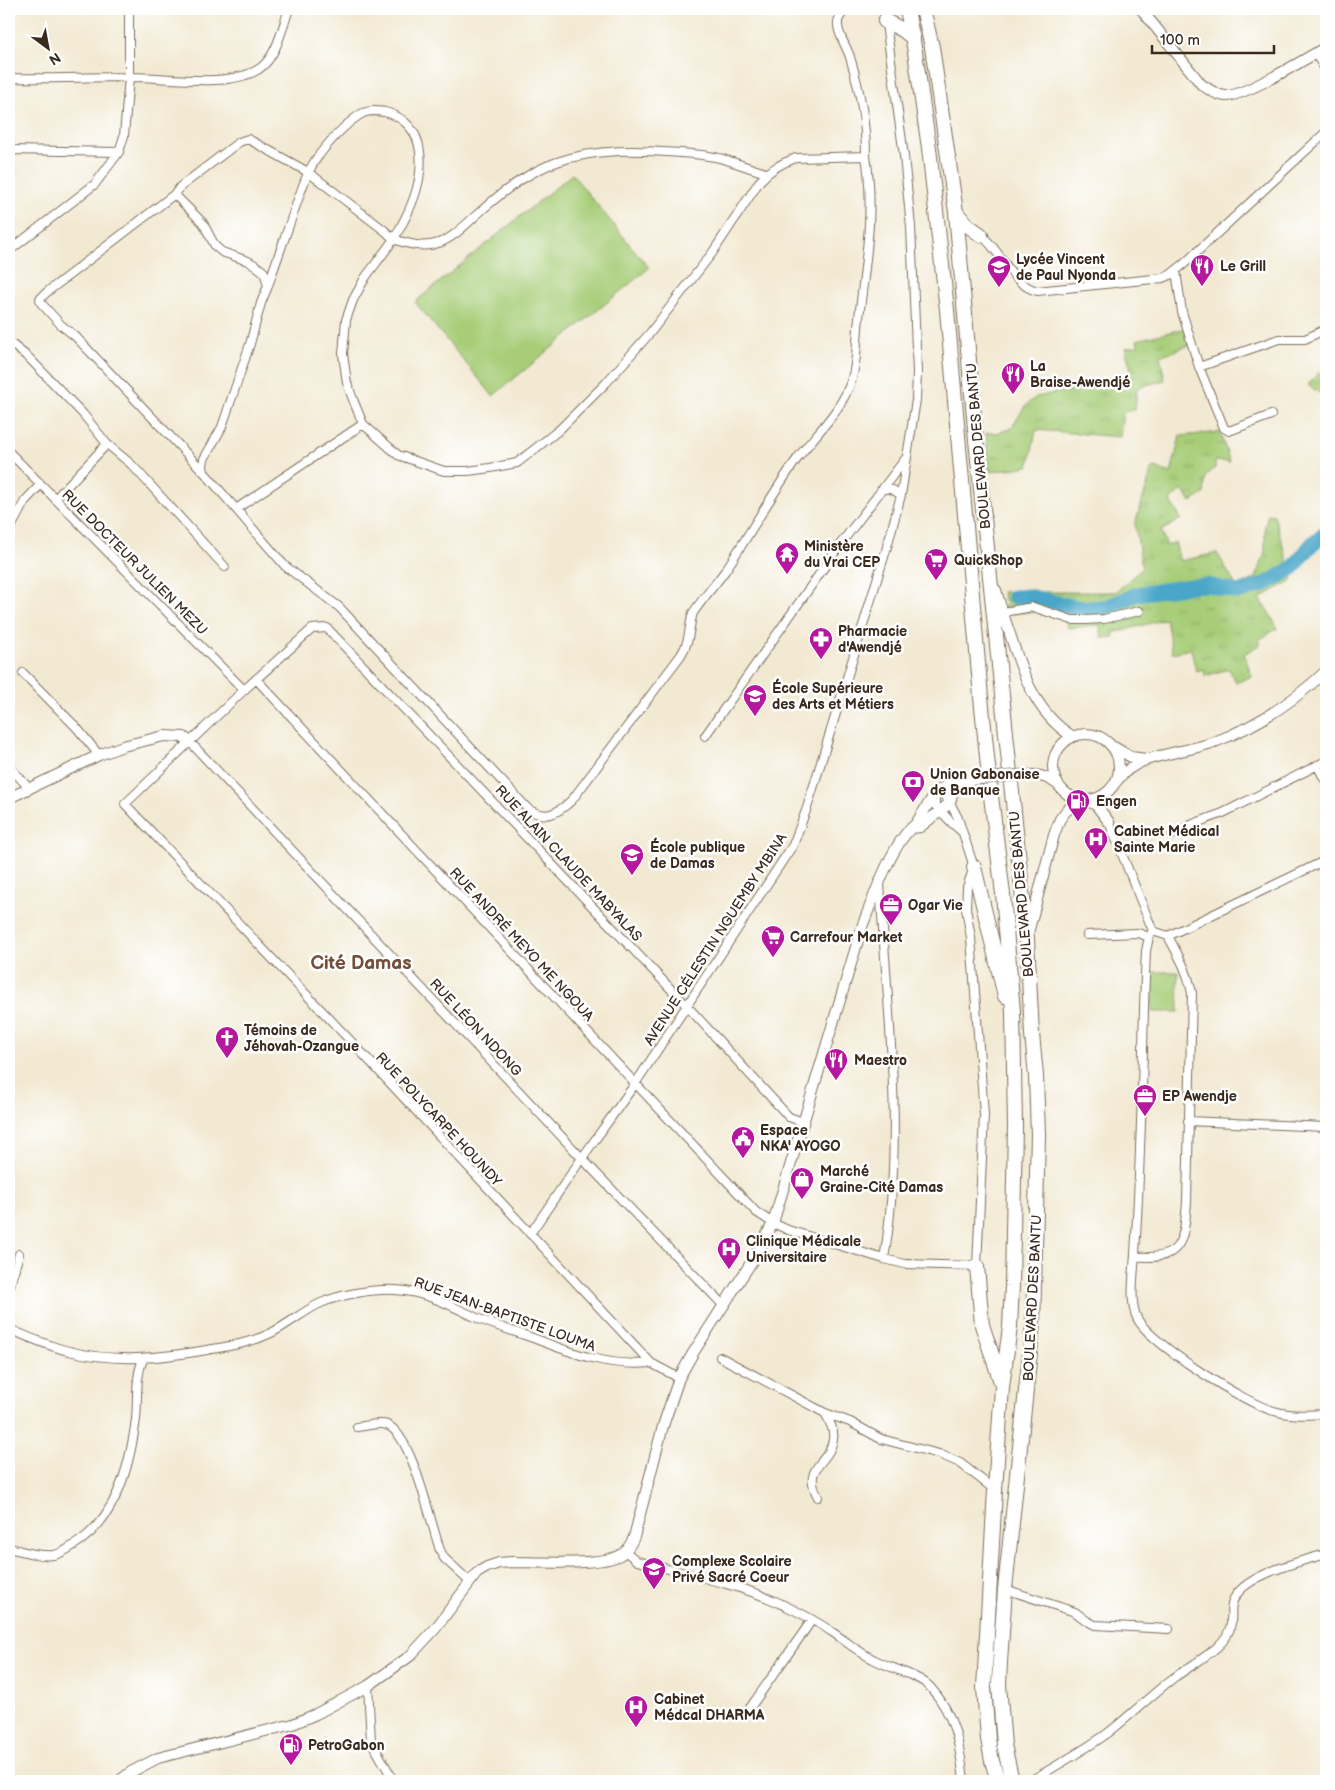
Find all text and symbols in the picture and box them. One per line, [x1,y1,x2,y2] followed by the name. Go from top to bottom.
[22,22,72,72] north arrow
[1152,22,1275,54] scale bar
[1160,31,1200,50] text: 100 m
[46,49,64,69] text: N
[1016,251,1116,284] place label: Lycée Vincent de Paul Nyonda
[1189,253,1215,287] restaurant icon: Le Grill
[986,254,1012,288] school or university icon: Lycée Vincent de Paul Nyonda
[1220,258,1266,275] place label: Le Grill
[1030,358,1131,391] place label: La Braise-Awendjé
[1000,361,1026,395] restaurant icon: La Braise-Awendjé
[963,362,994,530] street label: BOULEVARD DES BANTU
[58,486,211,639] street label: RUE DOCTEUR JULIEN MEZU
[804,538,880,571] place label: Ministère du Vrai CEP
[774,541,800,575] temple icon: Ministère du Vrai CEP
[923,547,949,581] supermarket icon: QuickShop
[954,552,1023,569] place label: QuickShop
[838,623,907,656] place label: Pharmacie d'Awendjé
[808,626,834,660] pharmacy icon: Pharmacie d'Awendjé
[772,678,894,713] place label: École Supérieure des Arts et Métiers
[742,683,768,717] school or university icon: École Supérieure des Arts et Métiers
[930,766,1040,799] place label: Union Gabonaise de Banque
[900,769,926,803] bank icon: Union Gabonaise de Banque
[492,782,646,945] street label: RUE ALAIN CLAUDE MABYALAS
[1065,788,1091,822] fuel station icon: Engen
[1096,793,1137,810] place label: Engen
[1006,810,1037,978] street label: BOULEVARD DES BANTU
[1114,823,1219,856] place label: Cabinet Médical Sainte Marie
[1083,826,1109,860] hospital icon: Cabinet Médical Sainte Marie
[639,829,791,1049] street label: AVENUE CÉLESTIN NGUEMBY MBINA
[650,837,745,872] place label: École publique de Damas
[619,842,645,876] school or university icon: École publique de Damas
[446,863,598,1025] street label: RUE ANDRÉ MEYO ME NGOUA
[878,892,904,926] office icon: Ogar Vie
[908,897,963,914] place label: Ogar Vie
[760,924,786,958] supermarket icon: Carrefour Market
[790,929,903,946] place label: Carrefour Market
[310,952,412,975] district label: Cité Damas
[426,974,526,1080] street label: RUE LÉON NDONG
[244,1022,359,1055] place label: Témoins de Jéhovah-Ozangue
[214,1025,240,1059] church icon: Témoins de Jéhovah-Ozangue
[823,1047,849,1081] restaurant icon: Maestro
[372,1049,506,1190] street label: RUE POLYCARPE HOUNDY
[854,1052,907,1069] place label: Maestro
[1132,1083,1158,1117] office icon: EP Awendje
[1162,1088,1237,1105] place label: EP Awendje
[760,1122,840,1155] place label: Espace NKA' AYOGO
[730,1125,756,1159] public building icon: Espace NKA' AYOGO
[820,1163,943,1196] place label: Marché Graine-Cité Damas
[789,1166,815,1200] shop icon: Marché Graine-Cité Damas
[1020,1214,1045,1382] street label: BOULEVARD DES BANTU
[746,1233,861,1266] place label: Clinique Médicale Universitaire
[716,1236,742,1270] hospital icon: Clinique Médicale Universitaire
[412,1274,598,1355] street label: RUE JEAN-BAPTISTE LOUMA
[672,1553,792,1586] place label: Complexe Scolaire Privé Sacré Coeur
[641,1556,667,1590] school or university icon: Complexe Scolaire Privé Sacré Coeur
[654,1691,765,1724] place label: Cabinet Médcal DHARMA
[623,1694,649,1728] hospital icon: Cabinet Médcal DHARMA
[278,1732,304,1766] fuel station icon: PetroGabon
[308,1737,385,1754] place label: PetroGabon

